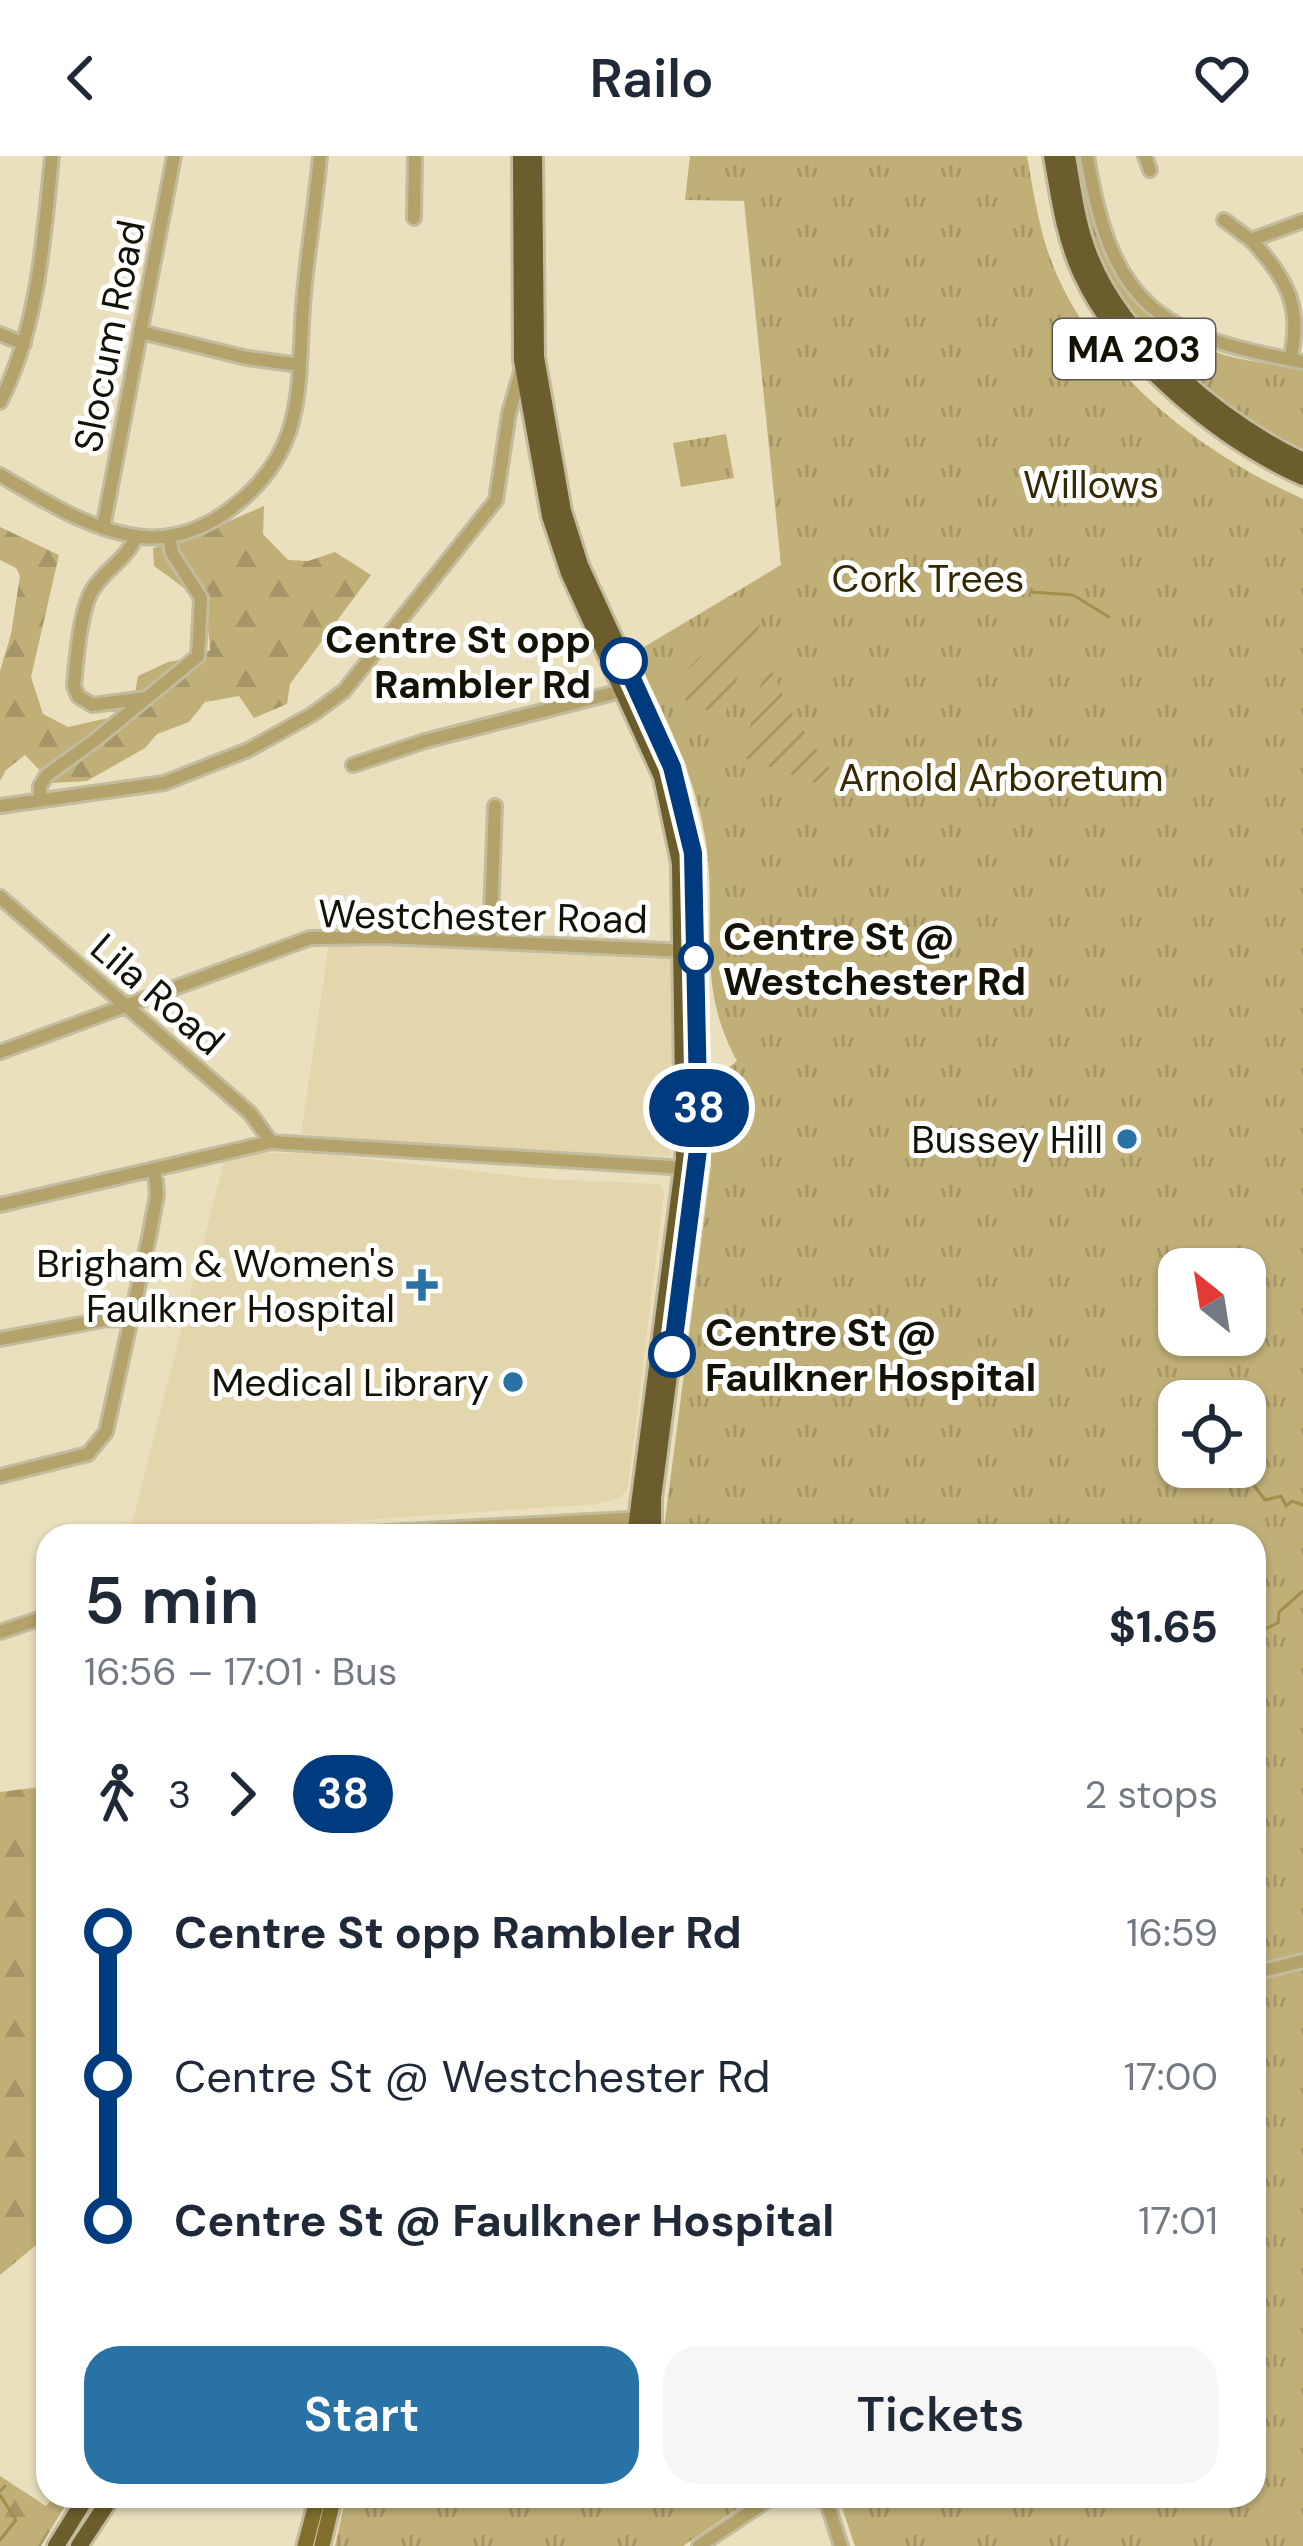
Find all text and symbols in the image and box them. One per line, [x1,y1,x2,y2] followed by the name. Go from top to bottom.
[589,43,714,114] text: Railo
[48,45,114,111] icon: back
[1189,45,1255,111] icon: heart
[62,216,157,456] street label: Slocum Road
[1053,319,1215,379] road number: MA 203
[1023,459,1159,510] park label: Willows
[832,553,1024,604] park label: Cork Trees
[325,614,591,710] place label: Centre St opp Rambler Rd
[602,639,646,683] marker: Centre St opp Rambler Rd
[839,752,1163,803] park label: Arnold Arboretum
[318,888,648,945] street label: Westchester Road
[723,911,1026,1007] place label: Centre St @ Westchester Rd
[80,922,235,1066] street label: Lila Road
[680,942,712,974] marker: Centre St @ Westchester Rd
[645,1069,753,1147] line badge: 38
[673,1080,725,1135] text: 38
[911,1114,1103,1165] place label: Bussey Hill
[1114,1126,1140,1152] marker: Bussey Hill
[36,1238,395,1334] place label: Brigham & Women's Faulkner Hospital
[1158,1248,1266,1356] north arrow
[1158,1248,1266,1488] map controls
[406,1269,438,1301] marker: Brigham & Women's Faulkner Hospital
[705,1307,1036,1403] place label: Centre St @ Faulkner Hospital
[650,1332,694,1376] marker: Centre St @ Faulkner Hospital
[212,1357,489,1408] place label: Medical Library
[500,1369,526,1395] marker: Medical Library
[1158,1380,1266,1488] button: locate
[84,1558,259,1643] text: 5 min
[1109,1597,1218,1656] text: $1.65
[84,1646,397,1697] text: 16:56 – 17:01 · Bus
[84,1761,150,1827] icon: walk
[209,1761,275,1827] icon: forward
[317,1766,369,1821] text: 38
[168,1769,191,1820] text: 3
[1085,1769,1218,1820] text: 2 stops
[174,1903,742,1962] text: Centre St opp Rambler Rd
[1126,1907,1218,1958] text: 16:59
[174,2047,771,2106] text: Centre St @ Westchester Rd
[1124,2051,1218,2102] text: 17:00
[174,2191,834,2250] text: Centre St @ Faulkner Hospital
[1138,2195,1218,2246] text: 17:01
[84,2346,639,2484] button: Start
[663,2346,1218,2484] button: Tickets

